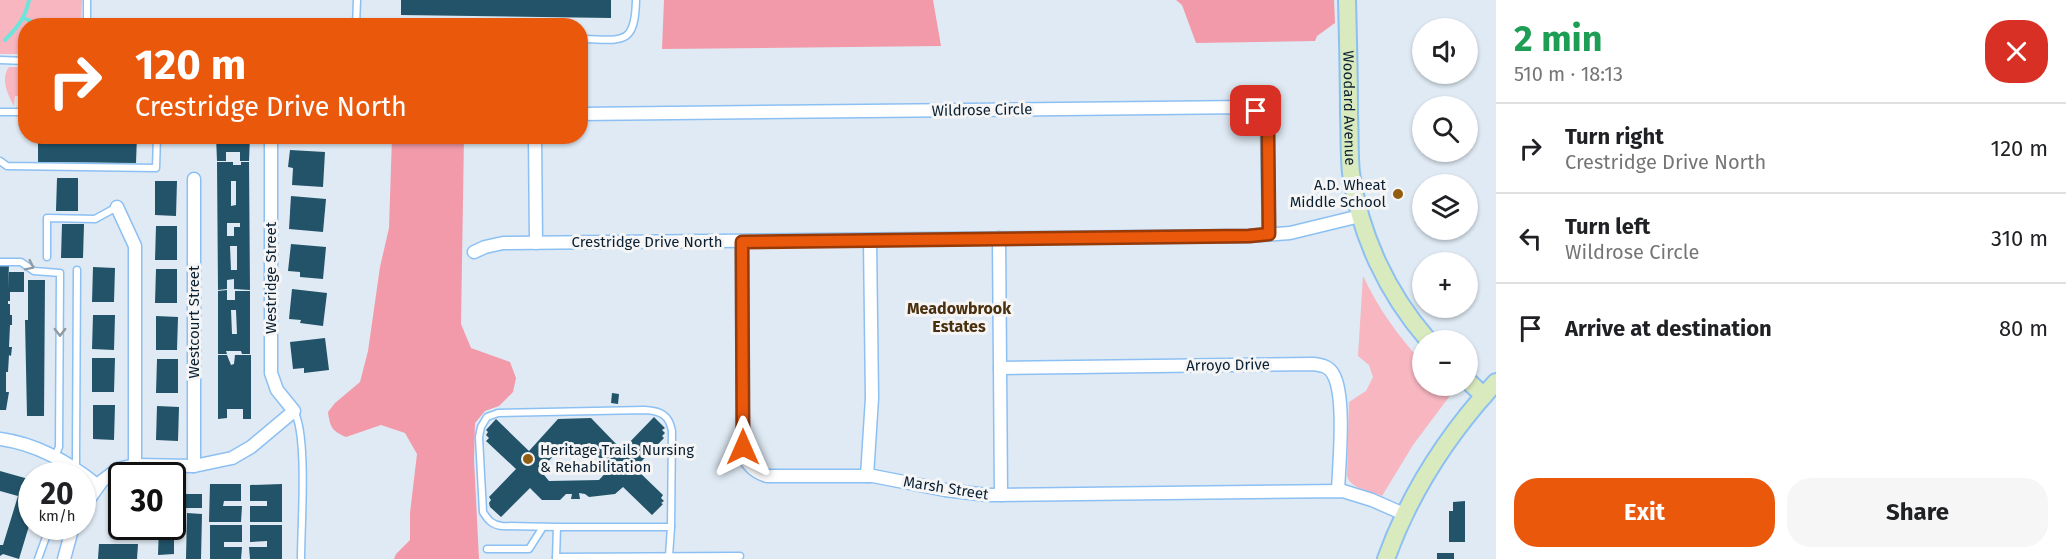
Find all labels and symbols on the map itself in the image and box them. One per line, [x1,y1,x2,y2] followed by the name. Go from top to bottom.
[1339,50,1359,166] street label: Woodard Avenue
[1230,85,1281,136] pin
[931,100,1033,120] street label: Wildrose Circle
[1290,176,1387,211] place label: A.D. Wheat Middle School
[1391,187,1405,201] marker: A.D. Wheat Middle School
[262,221,280,334] street label: Westridge Street
[572,233,722,251] street label: Crestridge Drive North
[24,259,35,271] one-way arrow
[185,265,203,378] street label: Westcourt Street
[907,299,1011,336] district label: Meadowbrook Estates
[54,327,66,336] one-way arrow
[1186,355,1270,375] street label: Arroyo Drive
[711,415,775,479] position arrow
[540,441,694,476] place label: Heritage Trails Nursing & Rehabilitation
[521,452,535,466] marker: Heritage Trails Nursing & Rehabilitation
[108,462,186,540] speed limit sign: 30
[902,472,990,504] street label: Marsh Street

